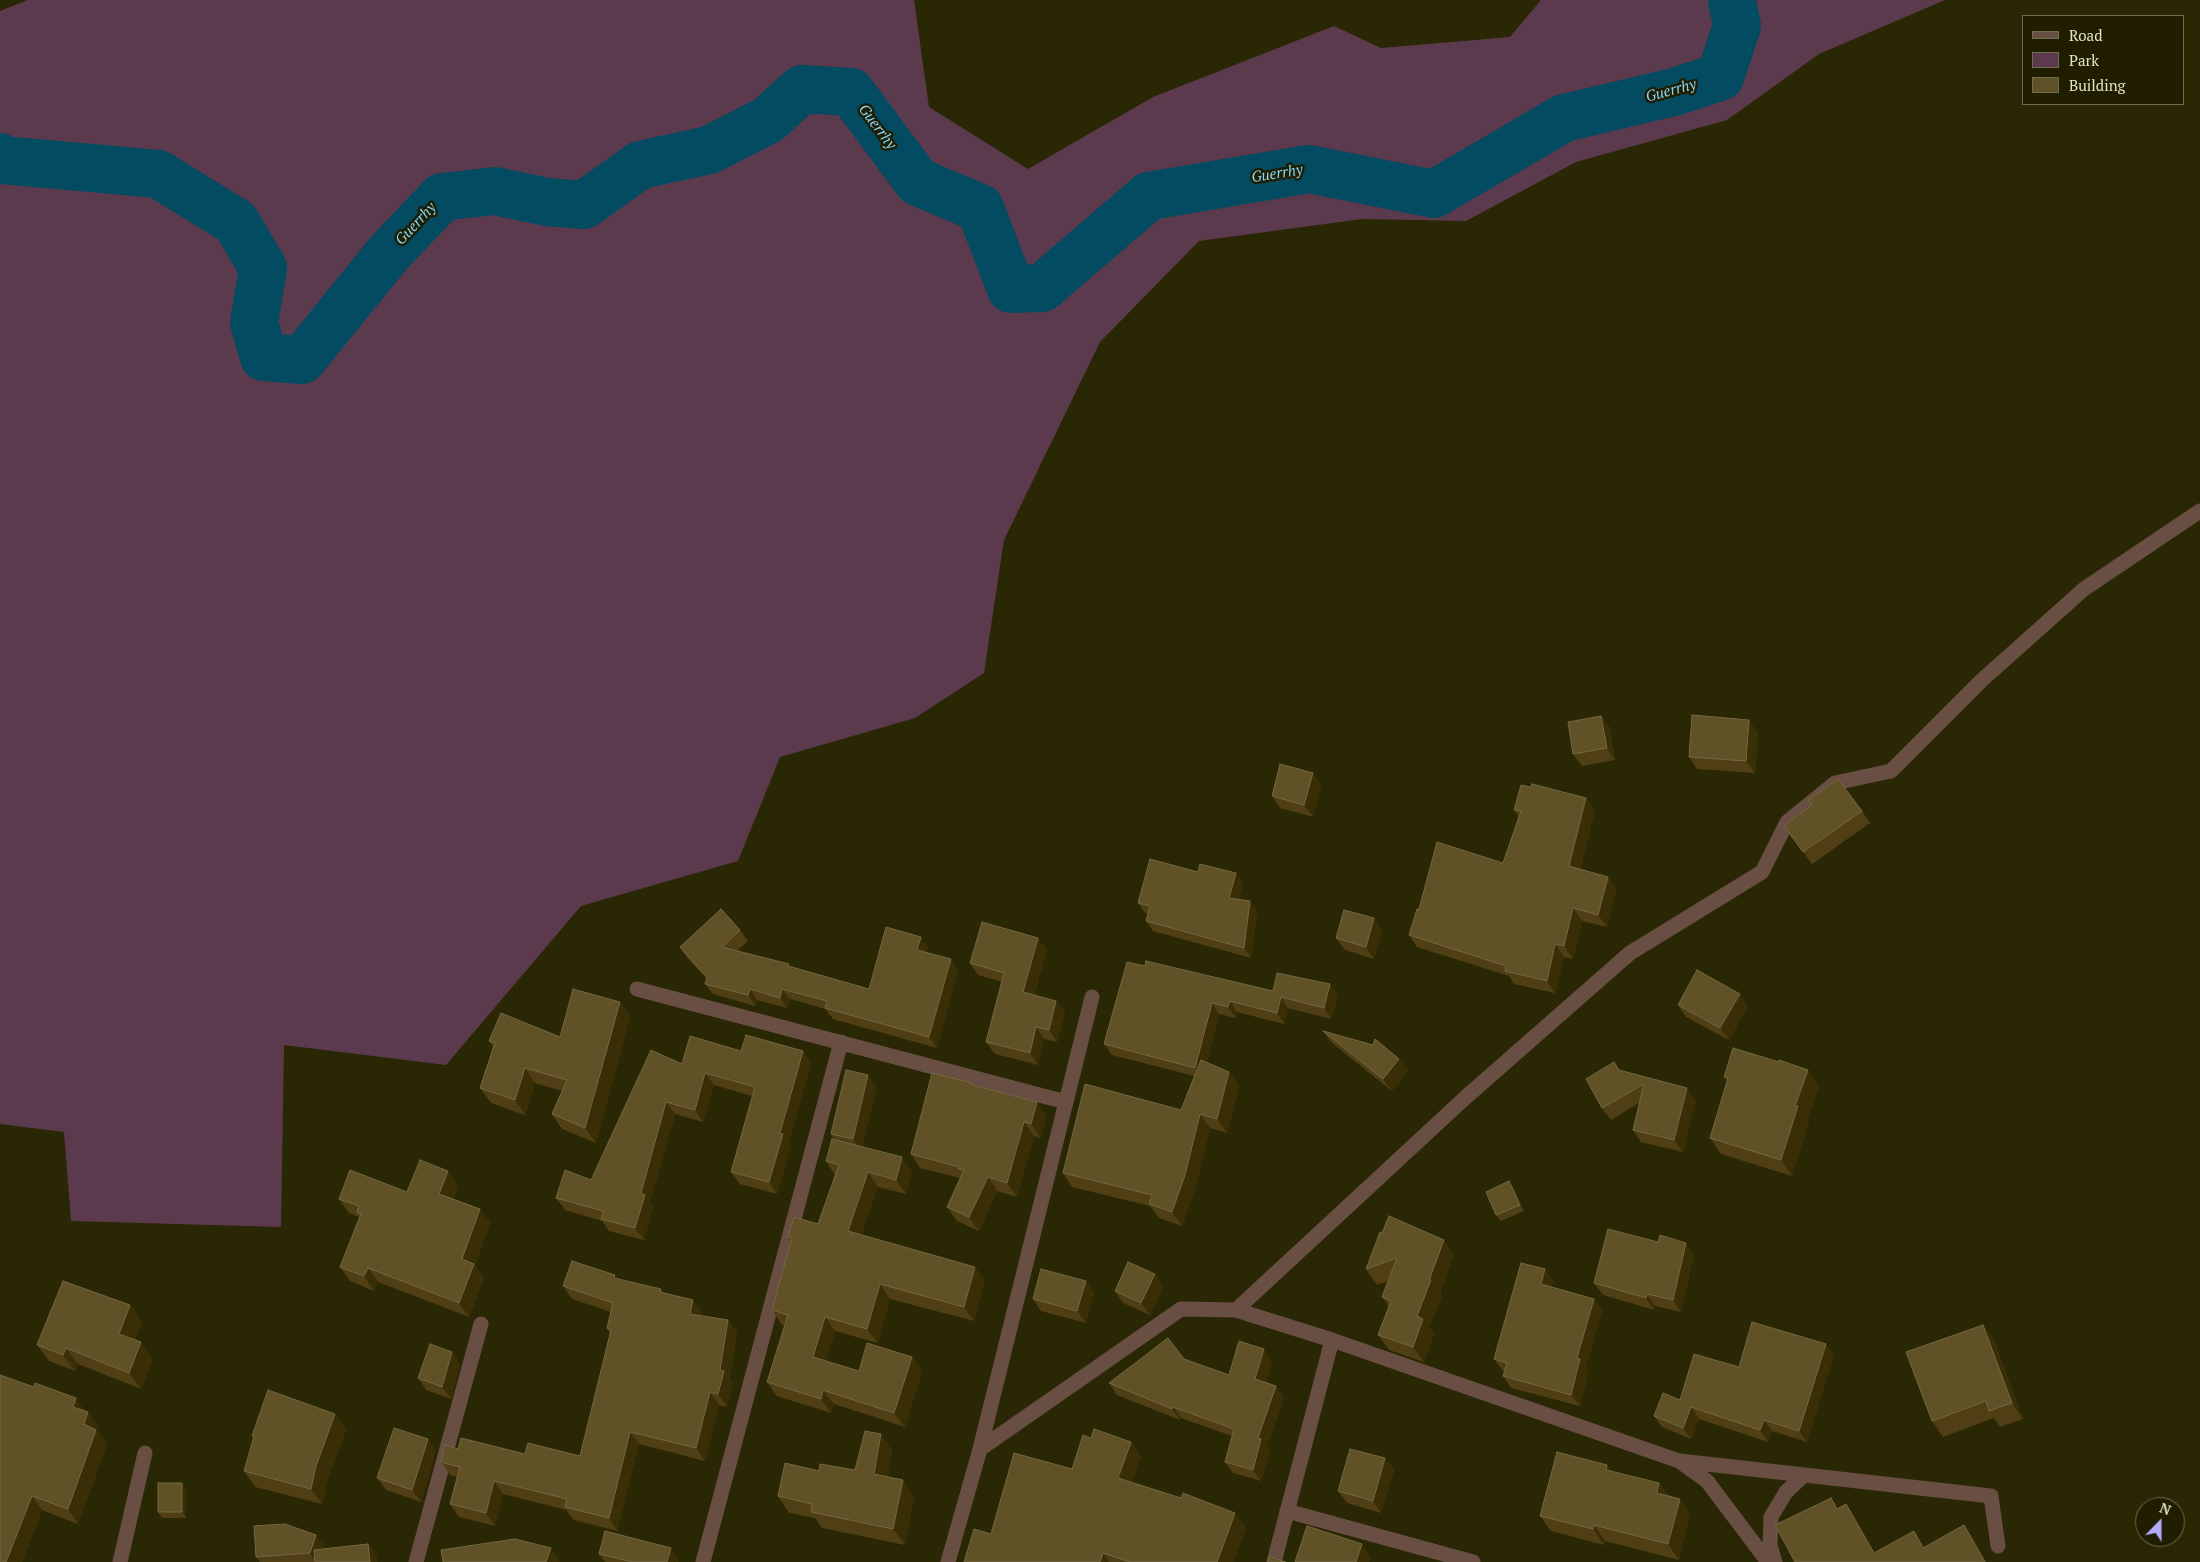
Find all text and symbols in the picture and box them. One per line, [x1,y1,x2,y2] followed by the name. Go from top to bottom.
[2022,15,2185,105] legend
[2069,25,2102,45] text: Road
[2069,50,2099,70] text: Park
[2069,75,2126,95] text: Building
[1644,76,1698,106] water label: Guerrhy
[854,101,900,153] water label: Guerrhy
[1250,161,1304,187] water label: Guerrhy
[392,199,440,249] water label: Guerrhy
[2135,1497,2185,1547] north arrow
[2157,1498,2174,1519] text: N

